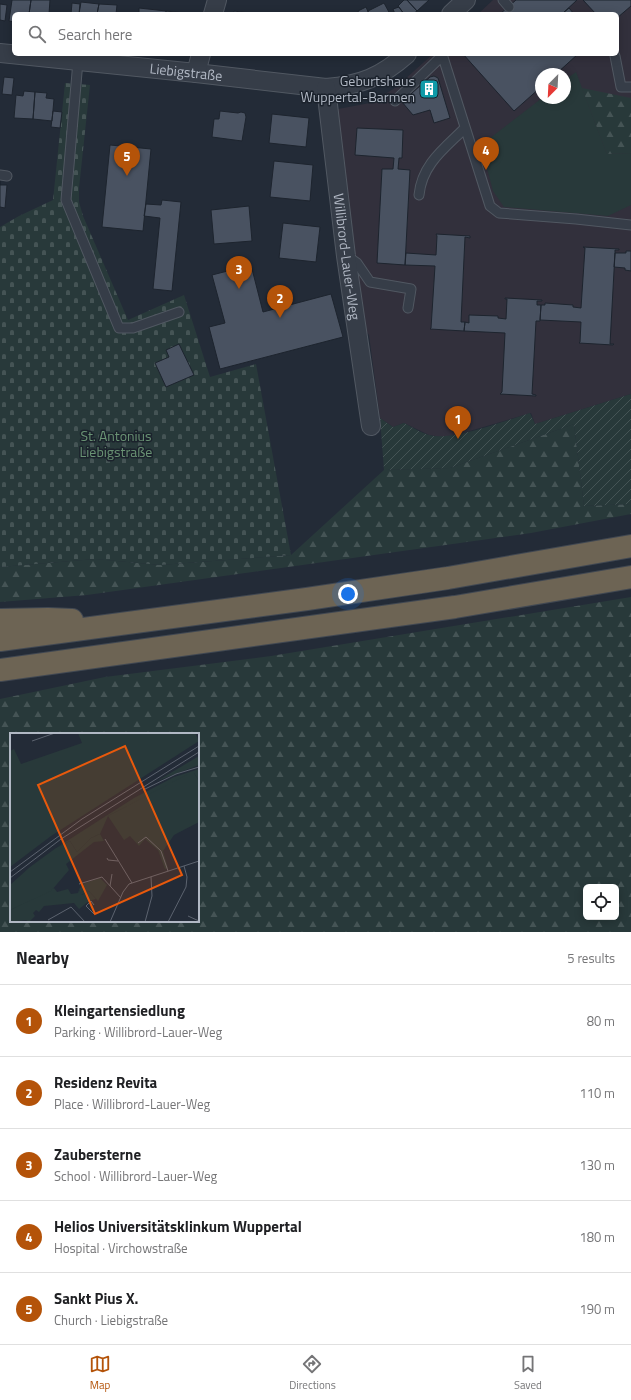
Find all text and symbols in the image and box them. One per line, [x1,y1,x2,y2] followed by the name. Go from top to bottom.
[12,12,619,56] search box
[26,23,48,45] icon: search
[58,23,132,46] text: Search here
[149,57,224,86] street label: Liebigstraße
[535,68,571,104] north arrow
[301,70,415,107] place label: Geburtshaus Wuppertal-Barmen
[418,78,440,100] building icon: Geburtshaus Wuppertal-Barmen
[473,137,499,170] pin: 4
[114,143,140,176] pin: 5
[329,192,366,321] street label: Willibrord-Lauer-Weg
[226,256,252,289] pin: 3
[267,285,293,318] pin: 2
[445,406,471,439] pin: 1
[80,425,152,462] park label: St. Antonius Liebigstraße
[338,584,358,604] your location
[10,733,199,922] inset map
[583,884,619,920] map controls
[583,884,619,920] button: locate
[16,945,69,971] text: Nearby
[567,948,615,968] text: 5 results
[54,999,185,1022] text: Kleingartensiedlung
[25,1011,33,1031] text: 1
[587,1011,615,1031] text: 80 m
[54,1022,222,1042] text: Parking · Willibrord-Lauer-Weg
[54,1071,157,1094] text: Residenz Revita
[25,1083,33,1103] text: 2
[579,1083,615,1103] text: 110 m
[54,1094,210,1114] text: Place · Willibrord-Lauer-Weg
[54,1143,141,1166] text: Zaubersterne
[25,1155,33,1175] text: 3
[579,1155,615,1175] text: 130 m
[54,1166,217,1186] text: School · Willibrord-Lauer-Weg
[54,1215,302,1238] text: Helios Universitätsklinkum Wuppertal
[25,1227,33,1247] text: 4
[579,1227,615,1247] text: 180 m
[54,1238,188,1258] text: Hospital · Virchowstraße
[54,1287,138,1310] text: Sankt Pius X.
[25,1299,33,1319] text: 5
[579,1299,615,1319] text: 190 m
[54,1310,168,1330] text: Church · Liebigstraße
[89,1353,111,1393] tab: Map
[289,1353,336,1393] tab: Directions
[514,1353,542,1393] tab: Saved

